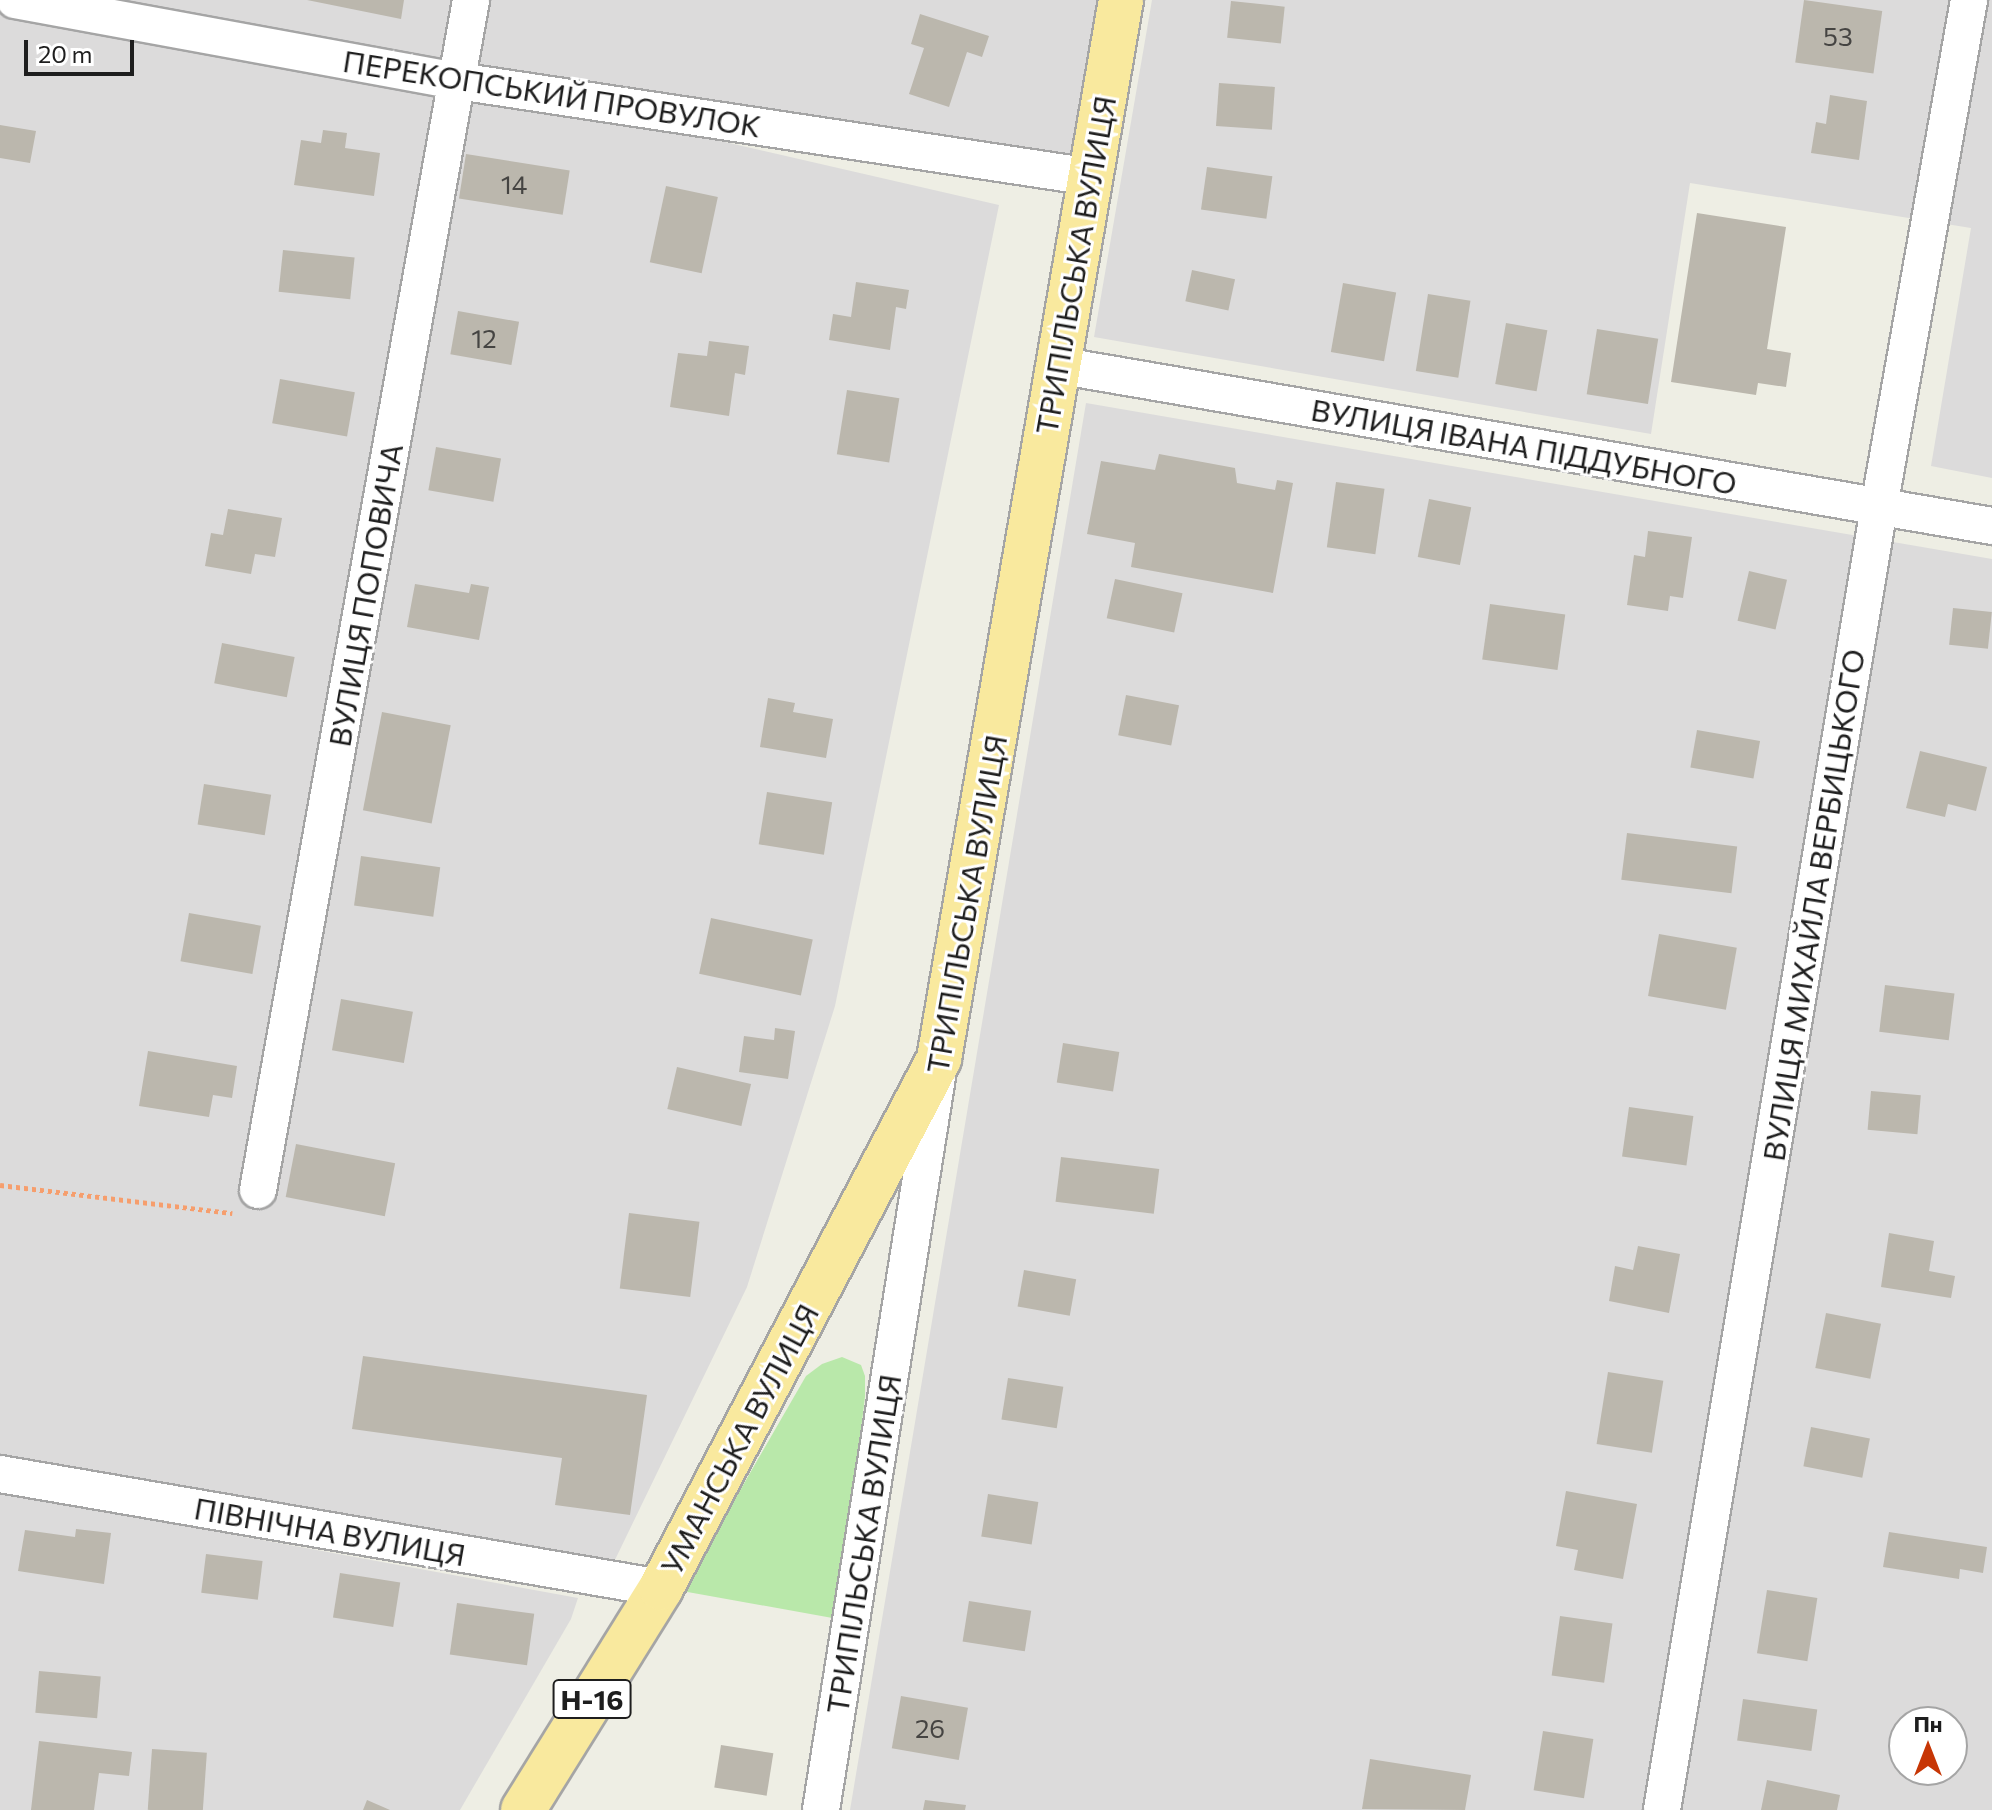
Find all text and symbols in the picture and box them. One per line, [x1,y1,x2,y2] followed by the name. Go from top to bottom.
[1823,20,1853,52] house number: 53
[28,24,138,74] scale bar
[38,39,92,68] text: 20 m
[340,42,764,144] street label: ПЕРЕКОПСЬКИЙ ПРОВУЛОК
[1027,93,1123,437] street label: ТРИПІЛЬСЬКА ВУЛИЦЯ
[501,168,527,200] house number: 14
[471,322,497,354] house number: 12
[1308,391,1740,501] street label: ВУЛИЦЯ ІВАНА ПІДДУБНОГО
[321,441,409,749] street label: ВУЛИЦЯ ПОПОВИЧА
[1755,647,1871,1163] street label: ВУЛИЦЯ МИХАЙЛА ВЕРБИЦЬКОГО
[918,732,1014,1076] street label: ТРИПІЛЬСЬКА ВУЛИЦЯ
[652,1298,826,1580] street label: УМАНСЬКА ВУЛИЦЯ
[818,1372,908,1716] street label: ТРИПІЛЬСЬКА ВУЛИЦЯ
[192,1489,468,1573] street label: ПІВНІЧНА ВУЛИЦЯ
[552,1675,632,1723] road number: Н-16
[1888,1706,1968,1786] north arrow
[1913,1710,1943,1737] text: Пн
[915,1712,945,1744] house number: 26

